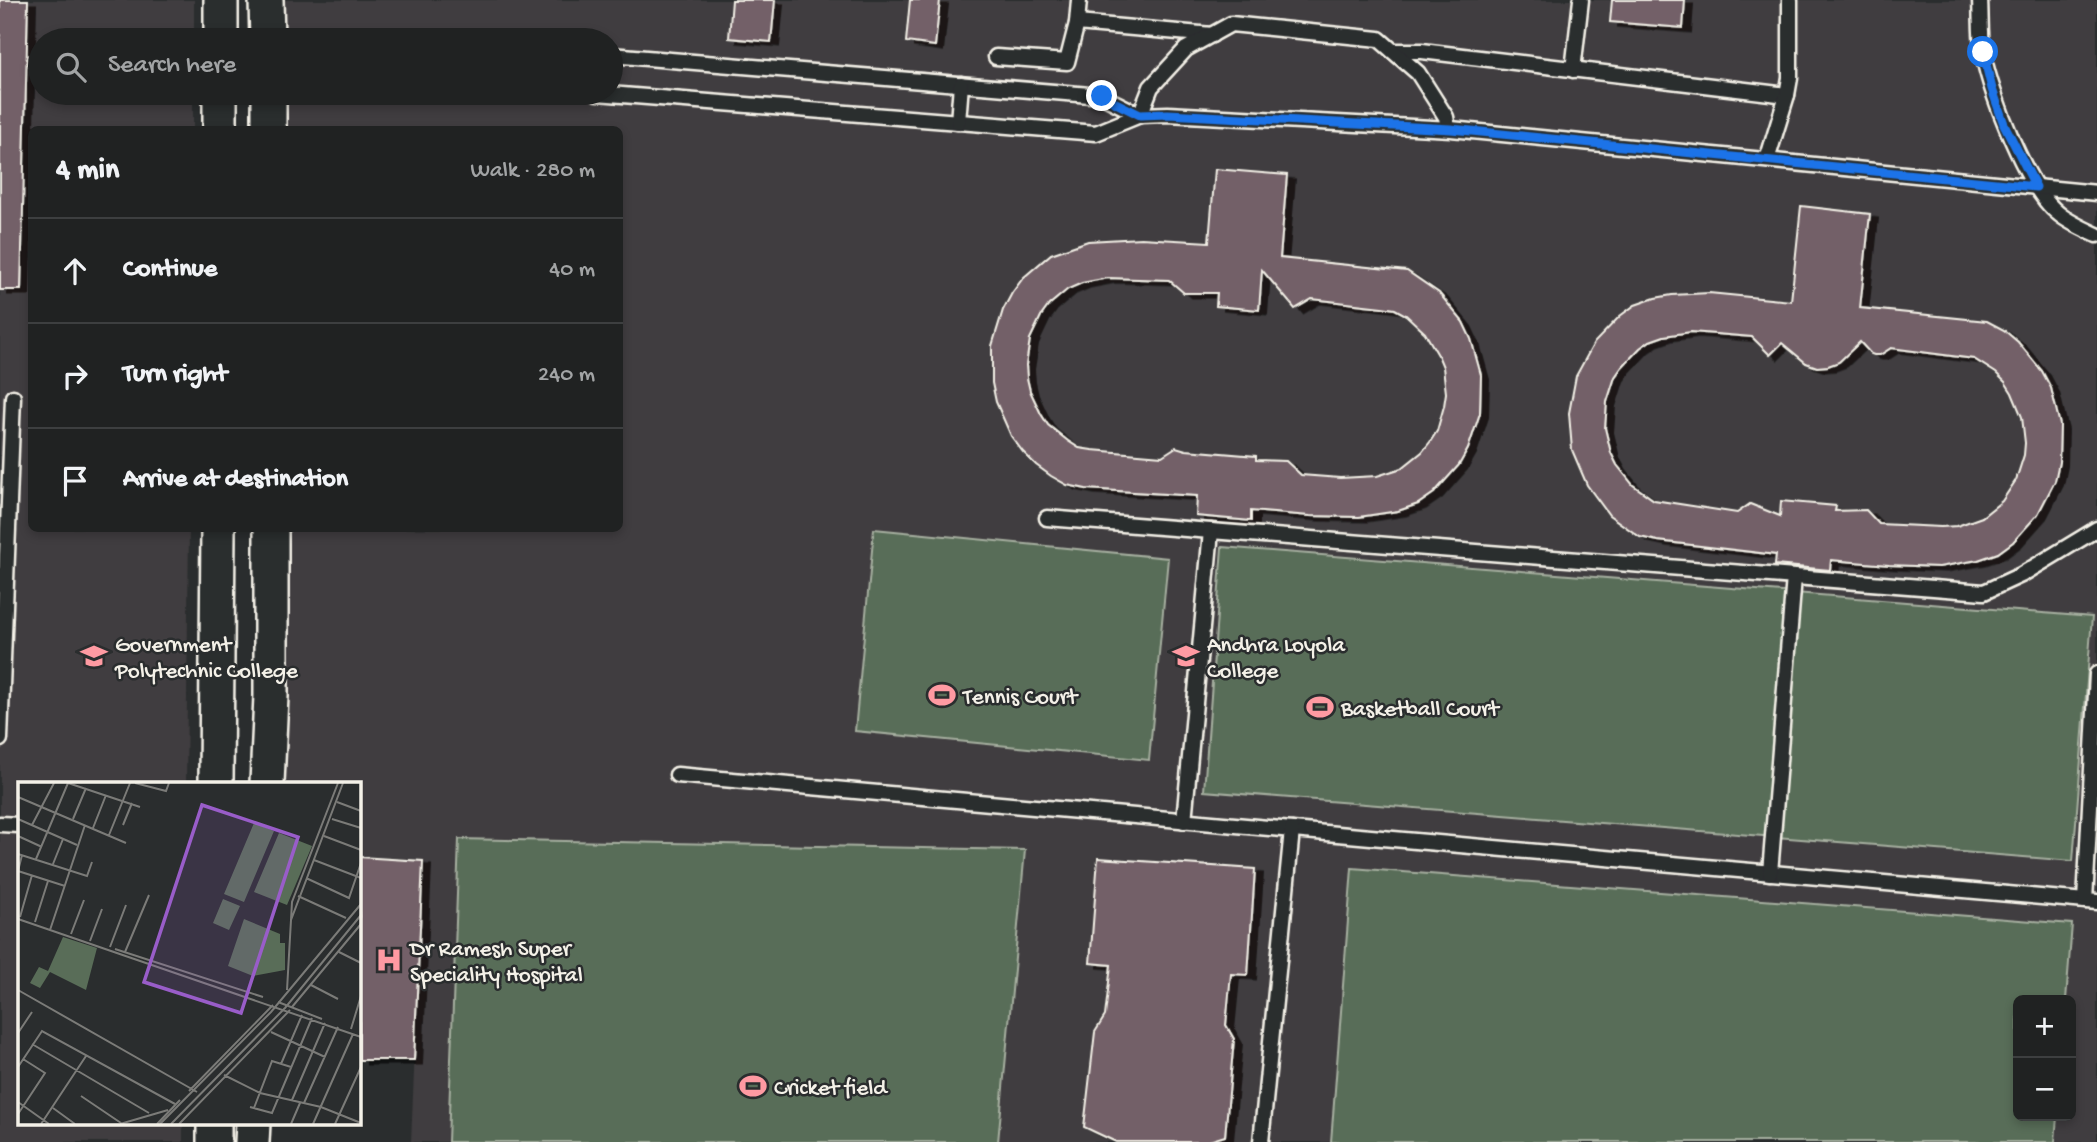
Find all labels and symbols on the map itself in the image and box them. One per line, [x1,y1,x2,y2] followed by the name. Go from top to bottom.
[1967,36,1998,67] route start
[1086,80,1117,111] route end
[114,633,299,686] place label: Government Polytechnic College
[1207,633,1346,686] place label: Andhra Loyola College
[79,641,109,671] school or university icon: Government Polytechnic College
[1171,641,1201,671] school or university icon: Andhra Loyola College
[927,680,957,710] sports icon: Tennis Court
[961,685,1079,712] place label: Tennis Court
[1305,692,1335,722] sports icon: Basketball Court
[1340,697,1500,724] place label: Basketball Court
[18,782,360,1124] inset map
[408,937,583,990] place label: Dr Ramesh Super Speciality Hospital
[374,945,404,975] hospital icon: Dr Ramesh Super Speciality Hospital
[738,1071,768,1101] sports icon: Cricket field
[774,1076,888,1103] place label: Cricket field

